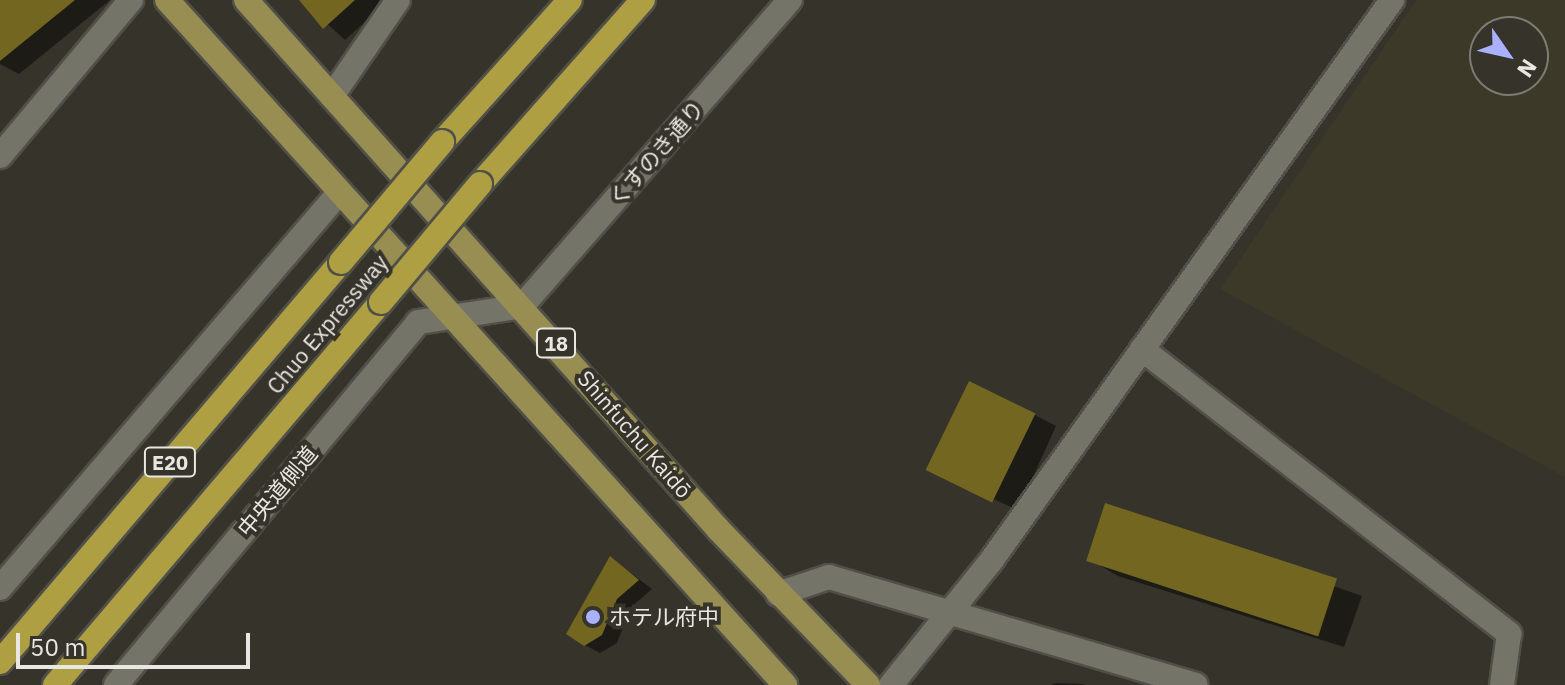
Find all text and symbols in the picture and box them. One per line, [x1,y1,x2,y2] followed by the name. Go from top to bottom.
[1469,16,1549,96] north arrow
[1511,54,1544,83] text: N
[603,95,709,211] street label: くすのき通り
[261,249,393,399] street label: Chuo Expressway
[536,327,576,359] road number: 18
[573,365,697,503] street label: Shinfuchu Kaidō
[232,440,322,542] street label: 中央道側道
[142,446,198,478] road number: E20
[609,604,719,630] place label: ホテル府中
[584,608,602,626] marker: ホテル府中
[20,617,254,667] scale bar
[30,631,85,663] text: 50 m

